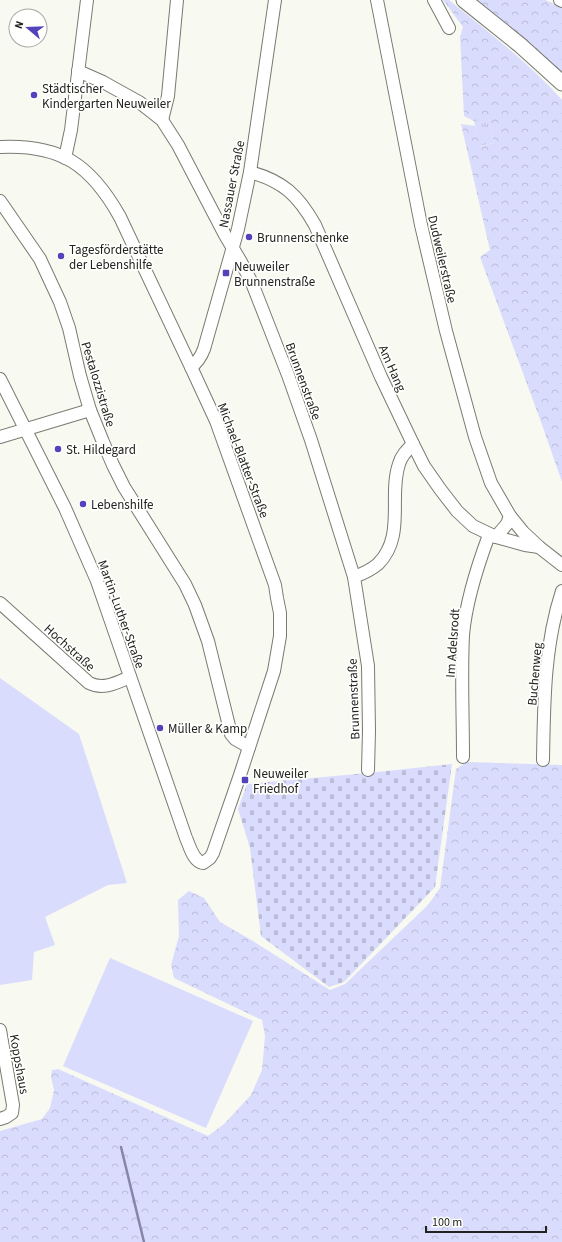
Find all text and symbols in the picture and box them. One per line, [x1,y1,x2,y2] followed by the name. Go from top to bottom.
[8,8,48,48] north arrow
[11,19,27,31] text: N
[42,80,171,113] place label: Städtischer Kindergarten Neuweiler
[29,90,39,100] marker: Städtischer Kindergarten Neuweiler
[215,139,249,229] street label: Nassauer Straße
[423,213,461,305] street label: Dudweilerstraße
[257,229,349,247] place label: Brunnenschenke
[244,232,254,242] marker: Brunnenschenke
[69,241,164,274] place label: Tagesförderstätte der Lebenshilfe
[56,251,66,261] marker: Tagesförderstätte der Lebenshilfe
[234,258,315,291] place label: Neuweiler Brunnenstraße
[221,268,231,278] marker: Neuweiler Brunnenstraße
[77,340,120,429] street label: Pestalozzistraße
[281,340,325,423] street label: Brunnenstraße
[374,342,410,395] street label: Am Hang
[213,400,273,520] street label: Michael-Blatter-Straße
[66,441,136,459] place label: St. Hildegard
[53,444,63,454] marker: St. Hildegard
[91,496,154,514] place label: Lebenshilfe
[78,499,88,509] marker: Lebenshilfe
[93,558,149,671] street label: Martin-Luther-Straße
[442,607,464,678] street label: Im Adelsrodt
[40,620,99,675] street label: Hochstraße
[523,641,547,706] street label: Buchenweg
[344,658,364,740] street label: Brunnenstraße
[168,720,247,738] place label: Müller & Kamp
[155,723,165,733] marker: Müller & Kamp
[253,765,309,798] place label: Neuweiler Friedhof
[240,775,250,785] marker: Neuweiler Friedhof
[5,1033,33,1096] street label: Koppshaus
[426,1208,546,1234] scale bar
[432,1214,462,1231] text: 100 m

